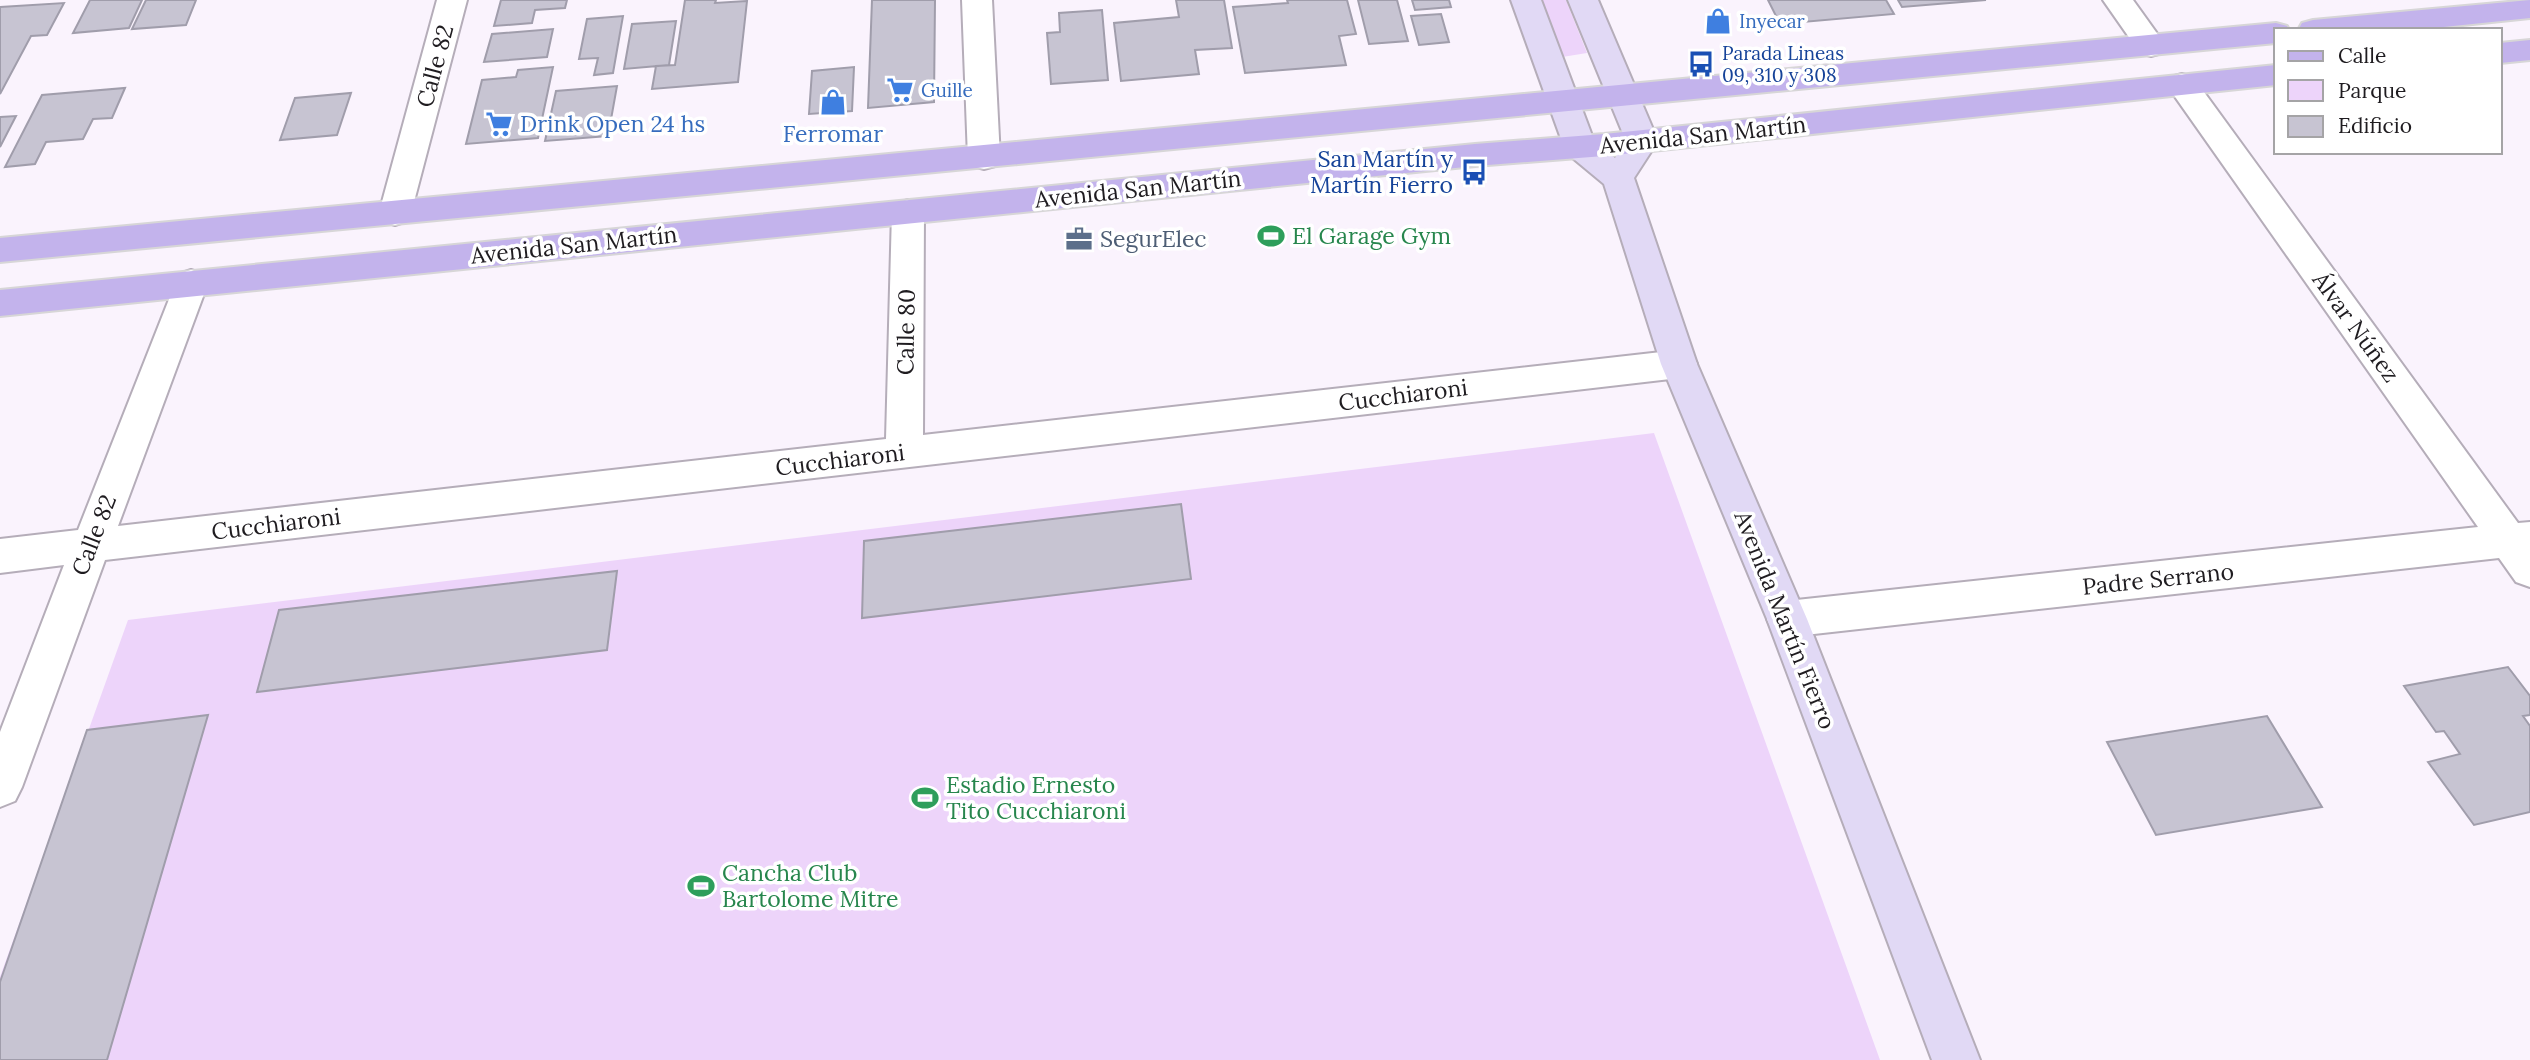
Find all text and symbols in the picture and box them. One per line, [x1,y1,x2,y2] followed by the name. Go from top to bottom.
[1703,6,1733,36] shop icon: Inyecar
[1739,9,1806,33] place label: Inyecar
[410,21,459,110] street label: Calle 82
[2274,28,2502,154] legend
[1722,41,1844,87] place label: Parada Lineas 09, 310 y 308
[2338,42,2386,69] text: Calle
[1686,49,1716,79] bus stop icon: Parada Lineas 09, 310 y 308
[885,75,915,105] supermarket icon: Guille
[2338,77,2406,104] text: Parque
[921,78,973,102] place label: Guille
[818,87,848,117] shop icon: Ferromar
[484,109,514,139] supermarket icon: Drink Open 24 hs
[520,109,705,138] place label: Drink Open 24 hs
[1597,109,1808,160] street label: Avenida San Martín
[2338,112,2412,139] text: Edificio
[783,119,883,148] place label: Ferromar
[1310,144,1454,199] place label: San Martín y Martín Fierro
[1459,157,1489,187] bus stop icon: San Martín y Martín Fierro
[1032,163,1243,214] street label: Avenida San Martín
[468,219,679,270] street label: Avenida San Martín
[1256,221,1286,251] sports icon: El Garage Gym
[1292,221,1451,250] place label: El Garage Gym
[1064,224,1094,254] office icon: SegurElec
[1100,224,1207,253] place label: SegurElec
[2306,265,2406,388] street label: Álvar Núñez
[890,289,921,375] street label: Calle 80
[1337,372,1469,417] street label: Cucchiaroni
[774,437,906,482] street label: Cucchiaroni
[65,490,122,579] street label: Calle 82
[210,501,342,546] street label: Cucchiaroni
[1728,505,1843,733] street label: Avenida Martín Fierro
[2081,556,2235,601] street label: Padre Serrano
[946,770,1126,825] place label: Estadio Ernesto Tito Cucchiaroni
[910,783,940,813] sports icon: Estadio Ernesto Tito Cucchiaroni
[722,858,899,913] place label: Cancha Club Bartolome Mitre
[686,871,716,901] sports icon: Cancha Club Bartolome Mitre

